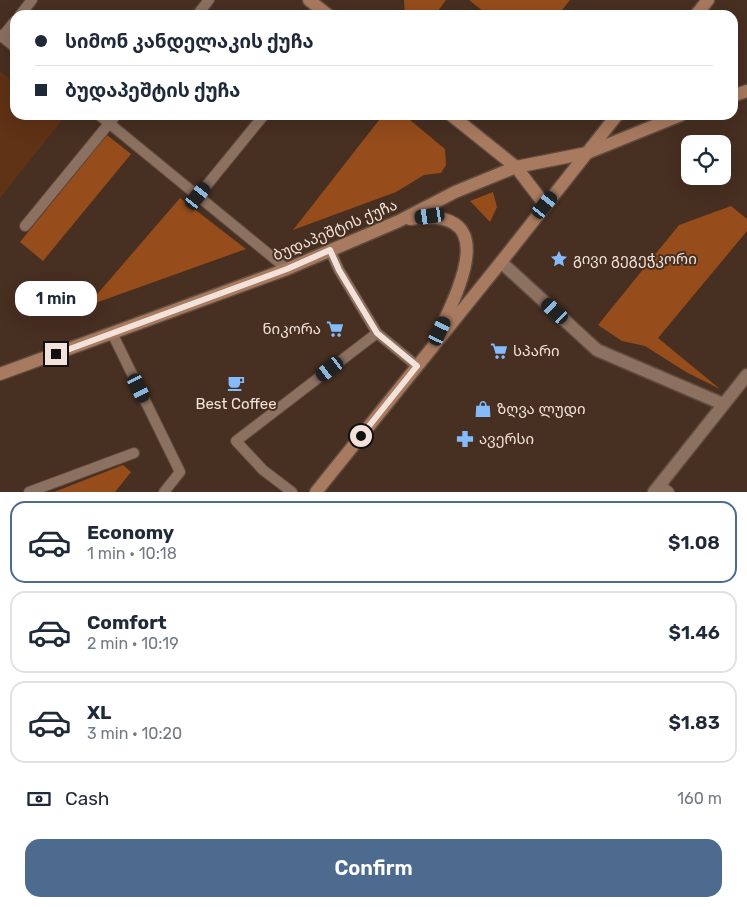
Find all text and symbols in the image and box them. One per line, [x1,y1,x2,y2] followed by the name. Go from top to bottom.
[65,30,314,53] text: სიმონ კანდელაკის ქუჩა
[65,79,240,102] text: ბუდაპეშტის ქუჩა
[681,135,731,185] map controls
[681,135,731,185] button: locate
[182,180,213,212] car
[529,189,560,221] car
[270,196,400,264] street label: ბუდაპეშტის ქუჩა
[414,206,445,226] car
[549,249,569,269] place icon: გივი გეგეჭკორი
[573,250,697,268] place label: გივი გეგეჭკორი
[15,282,97,316] callout: 1 min
[36,289,76,308] text: 1 min
[538,295,571,327] car
[426,314,453,348] car
[325,319,345,339] supermarket icon: ნიკორა
[262,320,321,338] place label: ნიკორა
[489,341,509,361] supermarket icon: სპარი
[513,342,560,360] place label: სპარი
[45,343,67,365] route end
[313,354,346,384] car
[125,371,152,405] car
[226,373,246,393] cafe icon: Best Coffee
[195,395,277,413] place label: Best Coffee
[473,399,493,419] shop icon: ზღვა ლუდი
[497,400,586,418] place label: ზღვა ლუდი
[350,425,372,447] route start
[455,429,475,449] pharmacy icon: ავერსი
[479,430,534,448] place label: ავერსი
[27,520,72,565] icon: car
[87,521,174,544] text: Economy
[668,531,720,554] text: $1.08
[87,544,177,563] text: 1 min · 10:18
[27,610,72,655] icon: car
[87,611,167,634] text: Comfort
[669,621,720,644] text: $1.46
[87,634,179,653] text: 2 min · 10:19
[27,700,72,745] icon: car
[87,701,111,724] text: XL
[668,711,720,734] text: $1.83
[87,724,182,743] text: 3 min · 10:20
[25,785,53,813] icon: cash
[65,787,109,810] text: Cash
[677,789,722,808] text: 160 m
[25,839,722,897] button: Confirm

